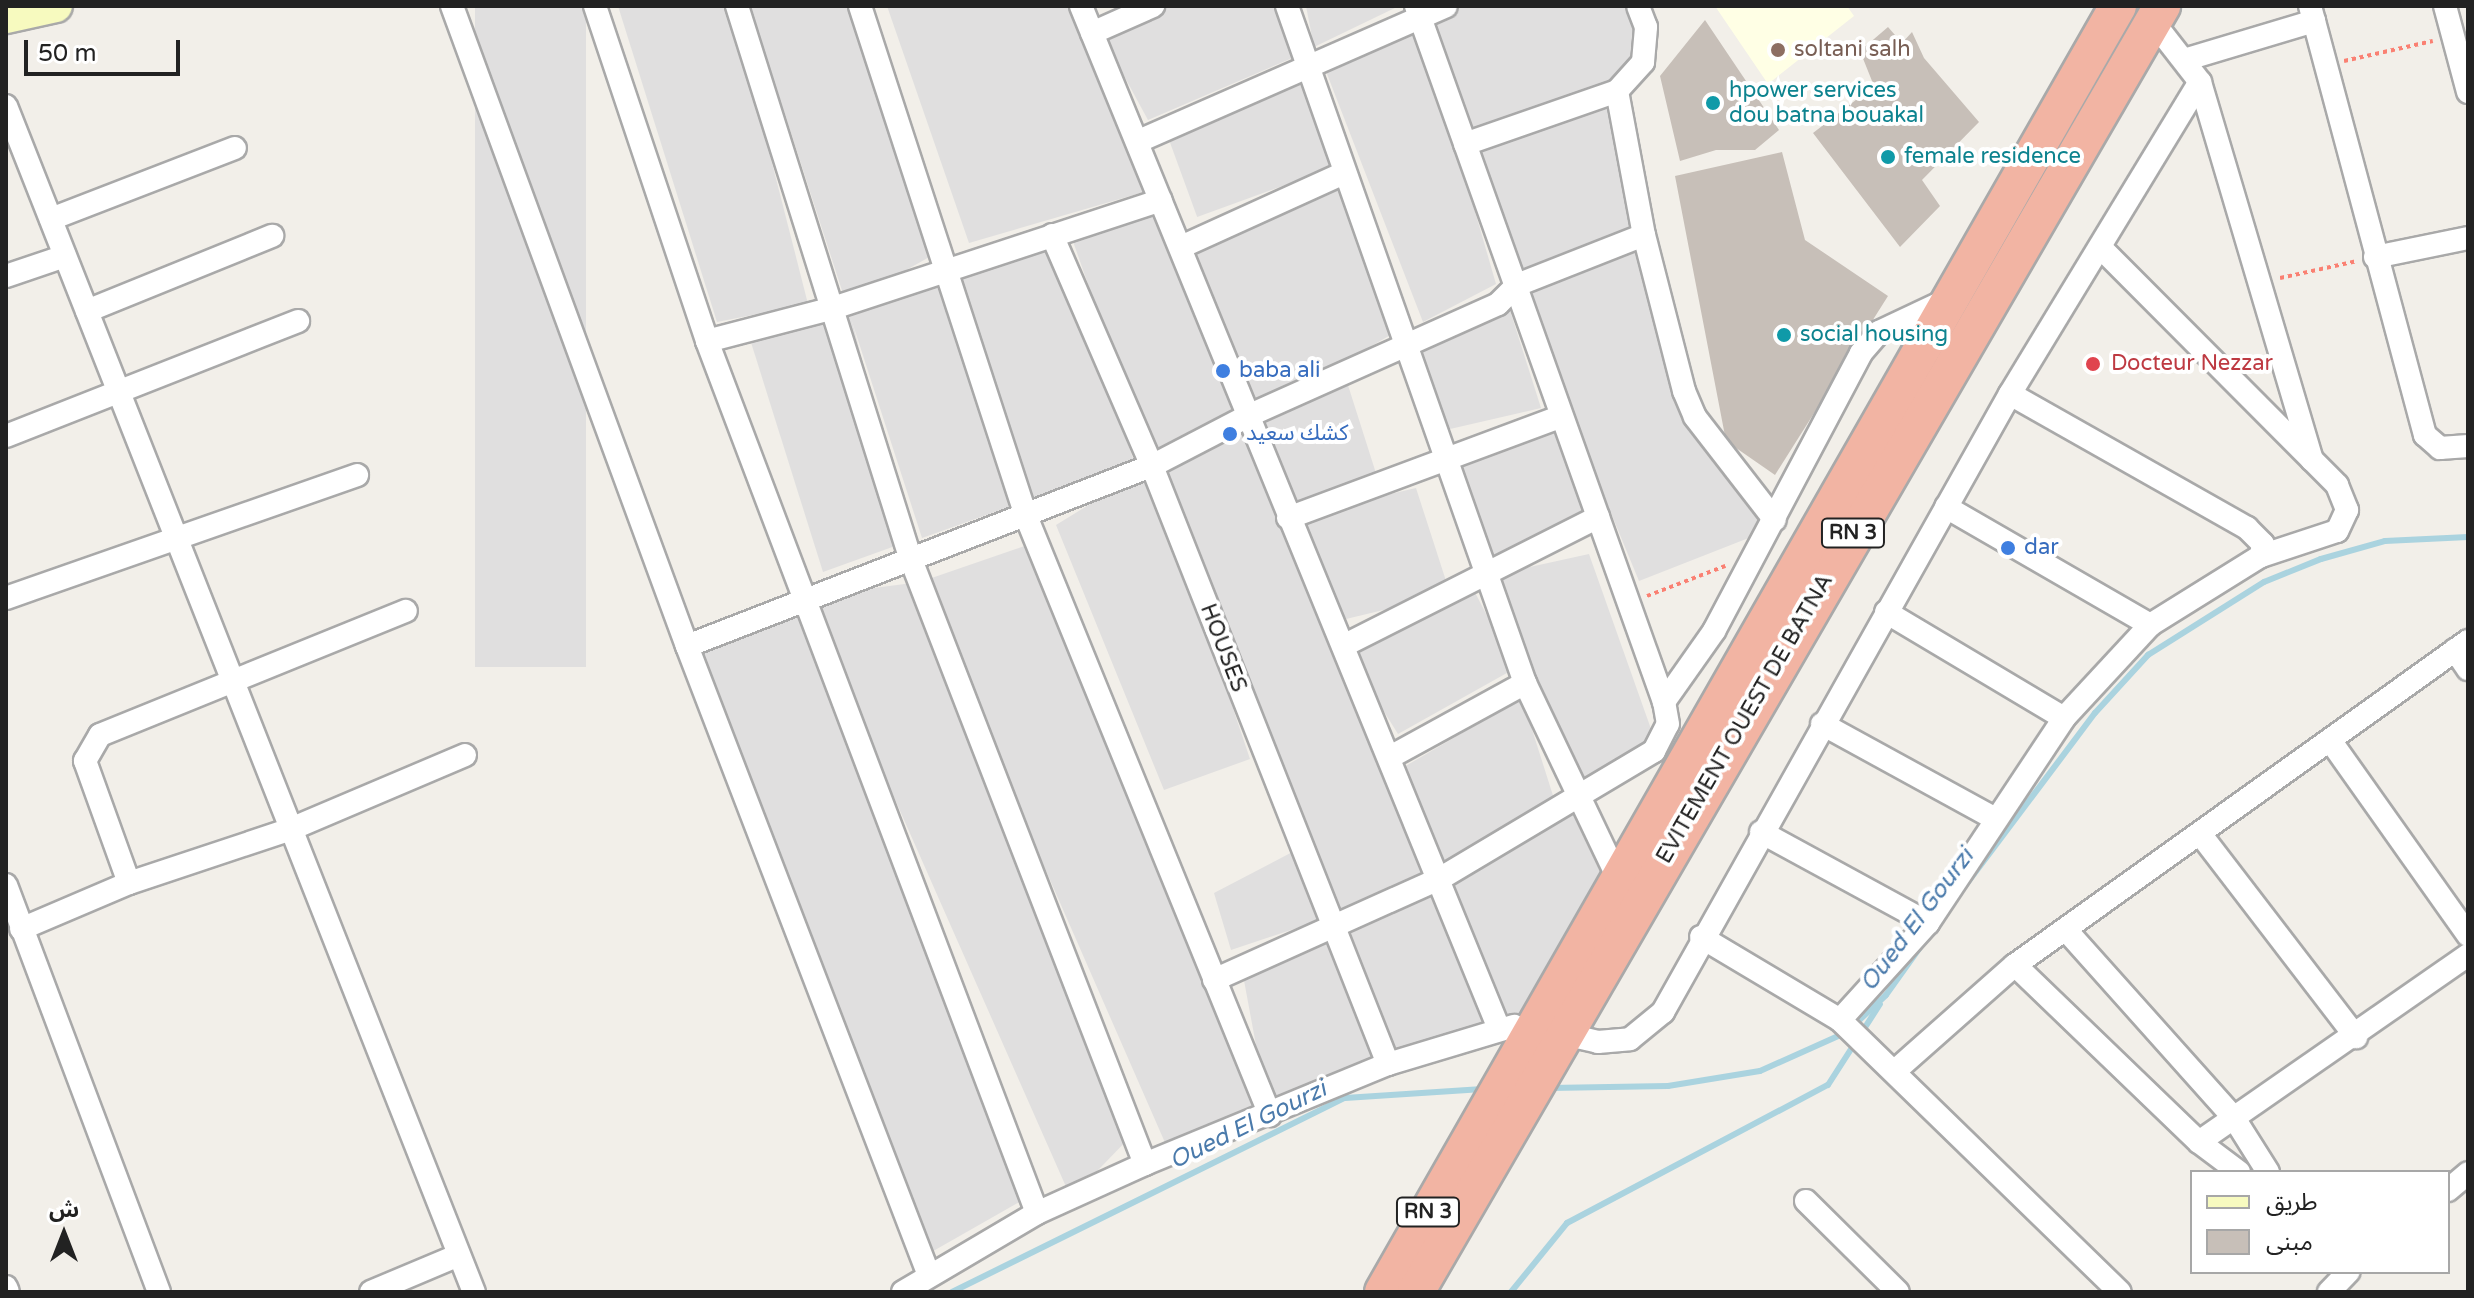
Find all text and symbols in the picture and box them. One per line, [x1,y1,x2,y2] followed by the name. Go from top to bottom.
[28,24,184,74] scale bar
[1794,37,1911,63] place label: soltani salh
[38,39,96,68] text: 50 m
[1769,41,1787,59] marker: soltani salh
[1729,77,1924,128] place label: hpower services dou batna bouakal
[1704,94,1722,112] marker: hpower services dou batna bouakal
[1904,144,2081,170] place label: female residence
[1879,148,1897,166] marker: female residence
[1800,322,1948,348] place label: social housing
[1775,326,1793,344] marker: social housing
[2111,351,2273,377] place label: Docteur Nezzar
[2082,353,2104,375] marker: Docteur Nezzar
[1239,358,1321,384] place label: baba ali
[1214,362,1232,380] marker: baba ali
[1246,421,1348,447] place label: كشك سعيد
[1221,425,1239,443] marker: كشك سعيد
[1819,517,1887,549] road number: RN 3
[2024,535,2059,561] place label: dar
[1999,539,2017,557] marker: dar
[1651,570,1839,868] street label: EVITEMENT OUEST DE BATNA
[1194,600,1252,696] street label: HOUSES
[1854,843,1980,997] water label: Oued El Gourzi
[1165,1075,1331,1175] water label: Oued El Gourzi
[2190,1170,2450,1274] legend
[2266,1188,2318,1217] text: طريق
[24,1194,104,1274] north arrow
[1394,1196,1462,1228] road number: RN 3
[49,1197,79,1223] text: ش
[2266,1228,2313,1257] text: مبنى

